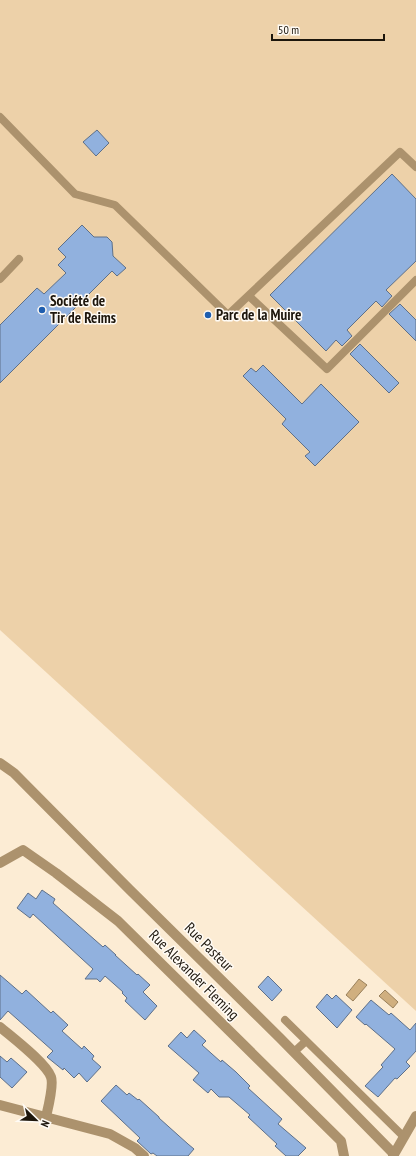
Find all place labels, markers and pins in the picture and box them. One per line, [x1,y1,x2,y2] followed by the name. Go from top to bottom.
[50,291,116,327] place label: Société de Tir de Reims
[37,305,47,315] marker: Société de Tir de Reims
[216,305,301,324] place label: Parc de la Muire
[203,310,213,320] marker: Parc de la Muire

